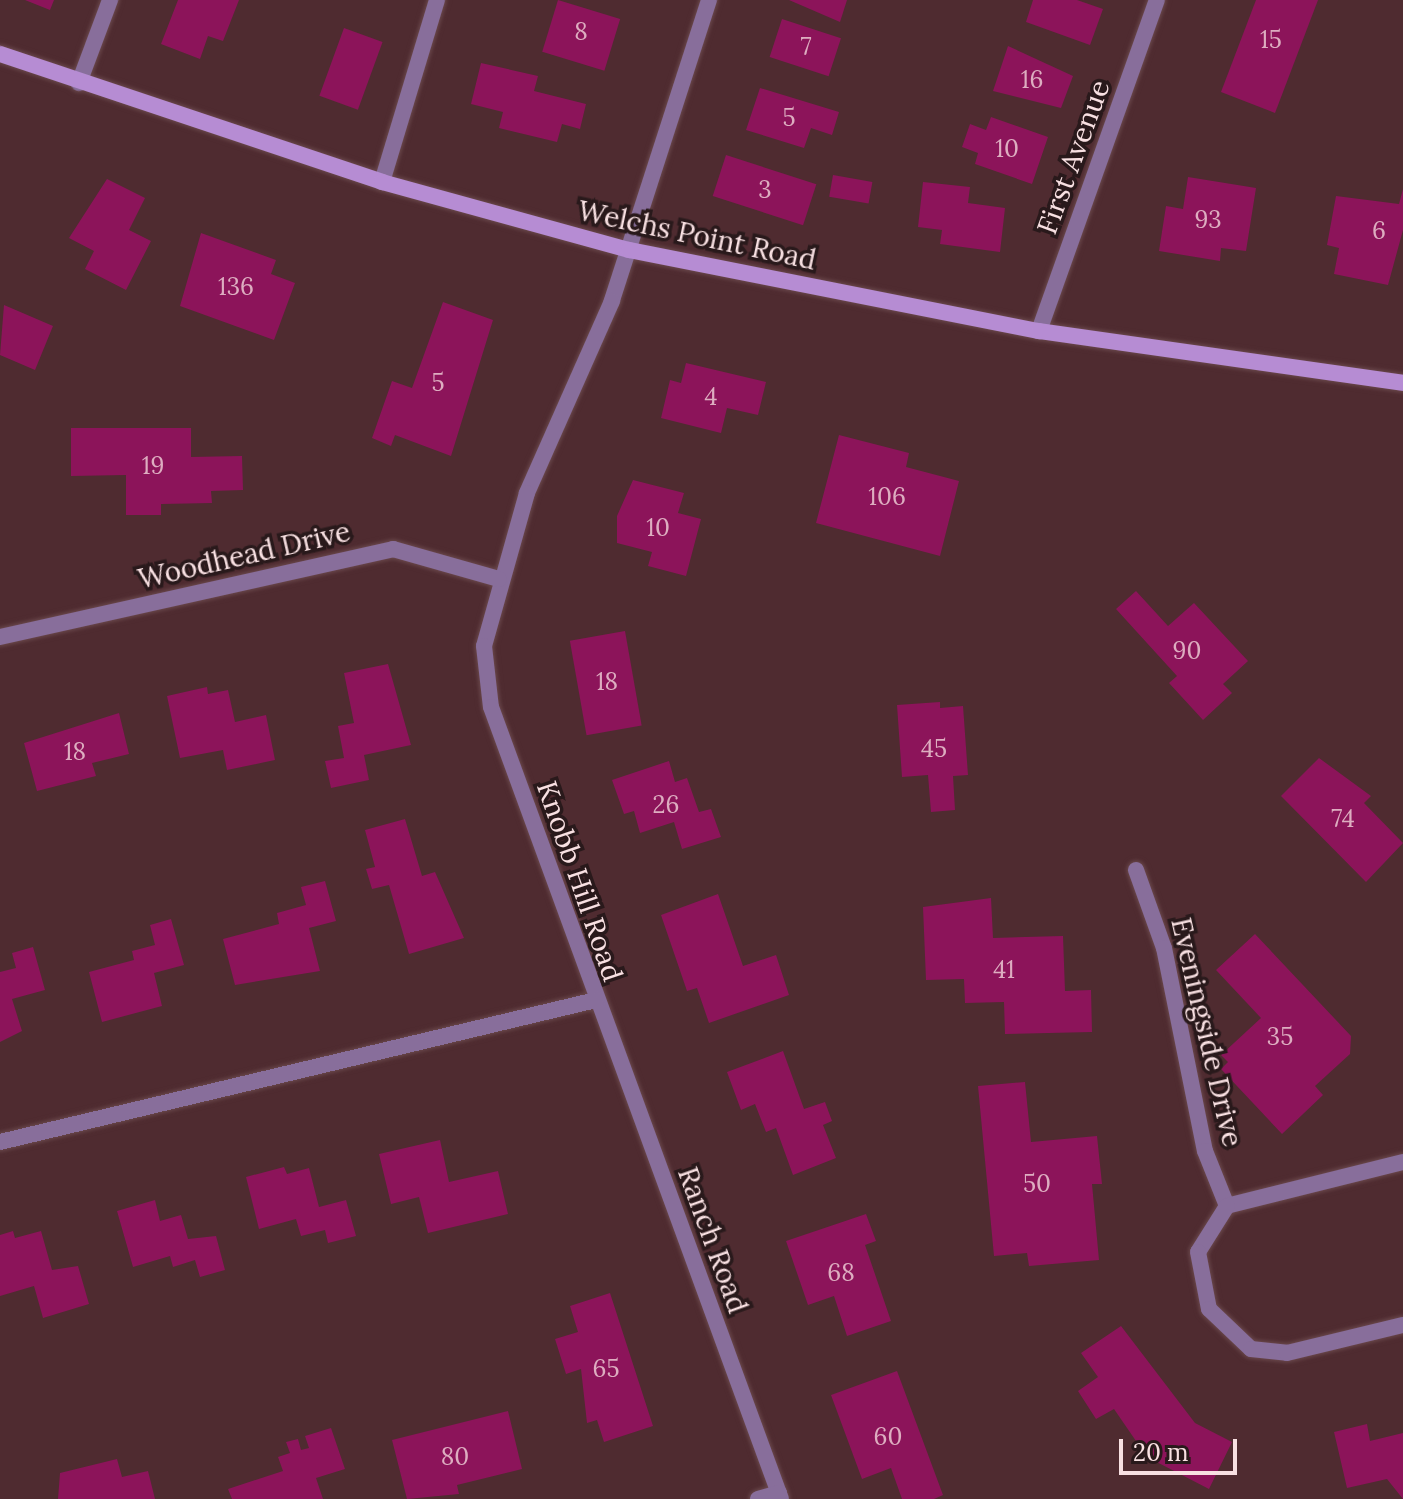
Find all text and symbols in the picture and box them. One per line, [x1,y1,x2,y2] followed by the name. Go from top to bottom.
[574,18,588,46] house number: 8
[1260,26,1282,54] house number: 15
[800,33,812,61] house number: 7
[1021,66,1043,94] house number: 16
[1030,75,1116,239] street label: First Avenue
[782,104,796,132] house number: 5
[995,135,1019,163] house number: 10
[758,176,772,204] house number: 3
[575,193,819,277] street label: Welchs Point Road
[1194,206,1222,234] house number: 93
[1372,217,1386,245] house number: 6
[218,273,254,301] house number: 136
[431,369,445,397] house number: 5
[704,383,718,411] house number: 4
[142,452,164,480] house number: 19
[868,483,906,511] house number: 106
[135,514,353,596] street label: Woodhead Drive
[646,514,670,542] house number: 10
[1173,637,1201,665] house number: 90
[596,668,618,696] house number: 18
[921,735,947,763] house number: 45
[64,738,86,766] house number: 18
[530,776,630,986] street label: Knobb Hill Road
[653,791,679,819] house number: 26
[1331,805,1355,833] house number: 74
[1164,914,1250,1150] street label: Eveningside Drive
[993,956,1015,984] house number: 41
[1267,1023,1293,1051] house number: 35
[671,1162,755,1318] street label: Ranch Road
[1023,1170,1051,1198] house number: 50
[827,1259,855,1287] house number: 68
[593,1355,619,1383] house number: 65
[874,1423,902,1451] house number: 60
[1123,1423,1241,1473] scale bar
[1133,1437,1189,1468] text: 20 m
[441,1443,469,1471] house number: 80

